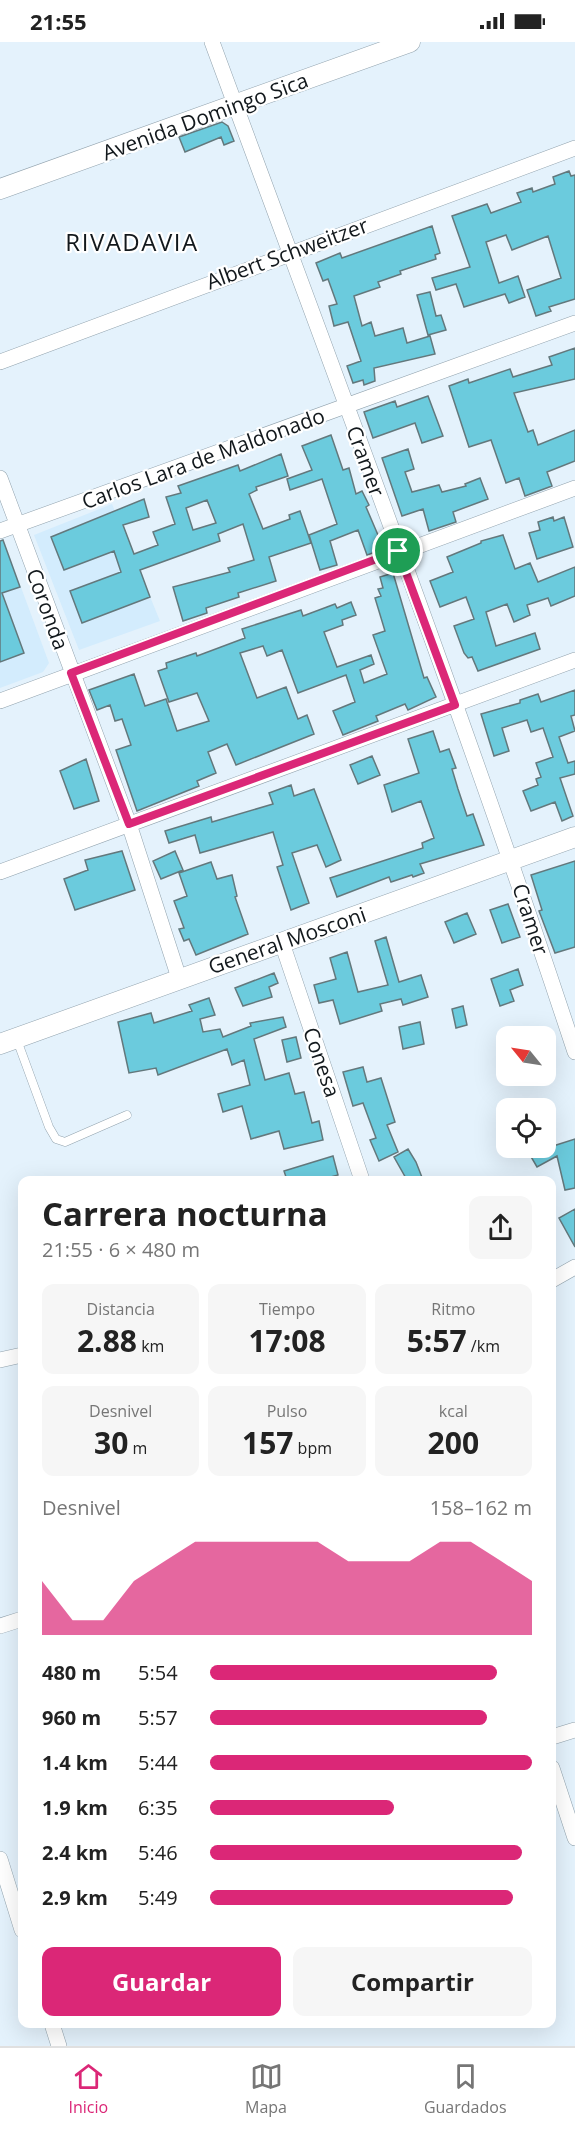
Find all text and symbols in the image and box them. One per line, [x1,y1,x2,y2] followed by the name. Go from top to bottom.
[30,6,87,36] text: 21:55
[98,66,312,166] street label: Avenida Domingo Sica
[202,211,372,295] street label: Albert Schweitzer
[65,225,199,258] district label: RIVADAVIA
[78,401,328,515] street label: Carlos Lara de Maldonado
[340,422,392,501] street label: Cramer
[372,525,423,576] pin
[381,534,414,567] icon: arrive
[20,565,76,653] street label: Coronda
[506,880,556,959] street label: Cramer
[204,900,370,980] street label: General Mosconi
[297,1023,347,1101] street label: Conesa
[496,1026,556,1086] north arrow
[496,1026,556,1158] map controls
[496,1098,556,1158] button: locate
[42,1191,328,1236] text: Carrera nocturna
[469,1196,532,1259] button: share
[42,1236,200,1263] text: 21:55 · 6 × 480 m
[87,1298,155,1320] text: Distancia
[259,1298,315,1320] text: Tiempo
[431,1298,475,1320] text: Ritmo
[77,1320,137,1361] text: 2.88
[248,1320,326,1361] text: 17:08
[407,1320,467,1361] text: 5:57
[137,1335,164,1357] text: km
[467,1335,500,1357] text: /km
[89,1400,152,1422] text: Desnivel
[267,1400,307,1422] text: Pulso
[439,1400,468,1422] text: kcal
[94,1422,128,1463] text: 30
[242,1422,293,1463] text: 157
[428,1422,479,1463] text: 200
[128,1437,147,1459] text: m
[293,1437,332,1459] text: bpm
[42,1494,121,1521] text: Desnivel
[430,1494,532,1521] text: 158–162 m
[42,1659,101,1686] text: 480 m
[138,1659,178,1686] text: 5:54
[42,1704,101,1731] text: 960 m
[138,1704,178,1731] text: 5:57
[42,1749,108,1776] text: 1.4 km
[138,1749,178,1776] text: 5:44
[42,1794,108,1821] text: 1.9 km
[138,1794,178,1821] text: 6:35
[42,1839,108,1866] text: 2.4 km
[138,1839,178,1866] text: 5:46
[42,1884,108,1911] text: 2.9 km
[138,1884,178,1911] text: 5:49
[42,1947,281,2016] button: Guardar
[293,1947,532,2016] button: Compartir
[68,2060,108,2118] tab: Inicio
[245,2060,287,2118] tab: Mapa
[424,2060,507,2118] tab: Guardados

